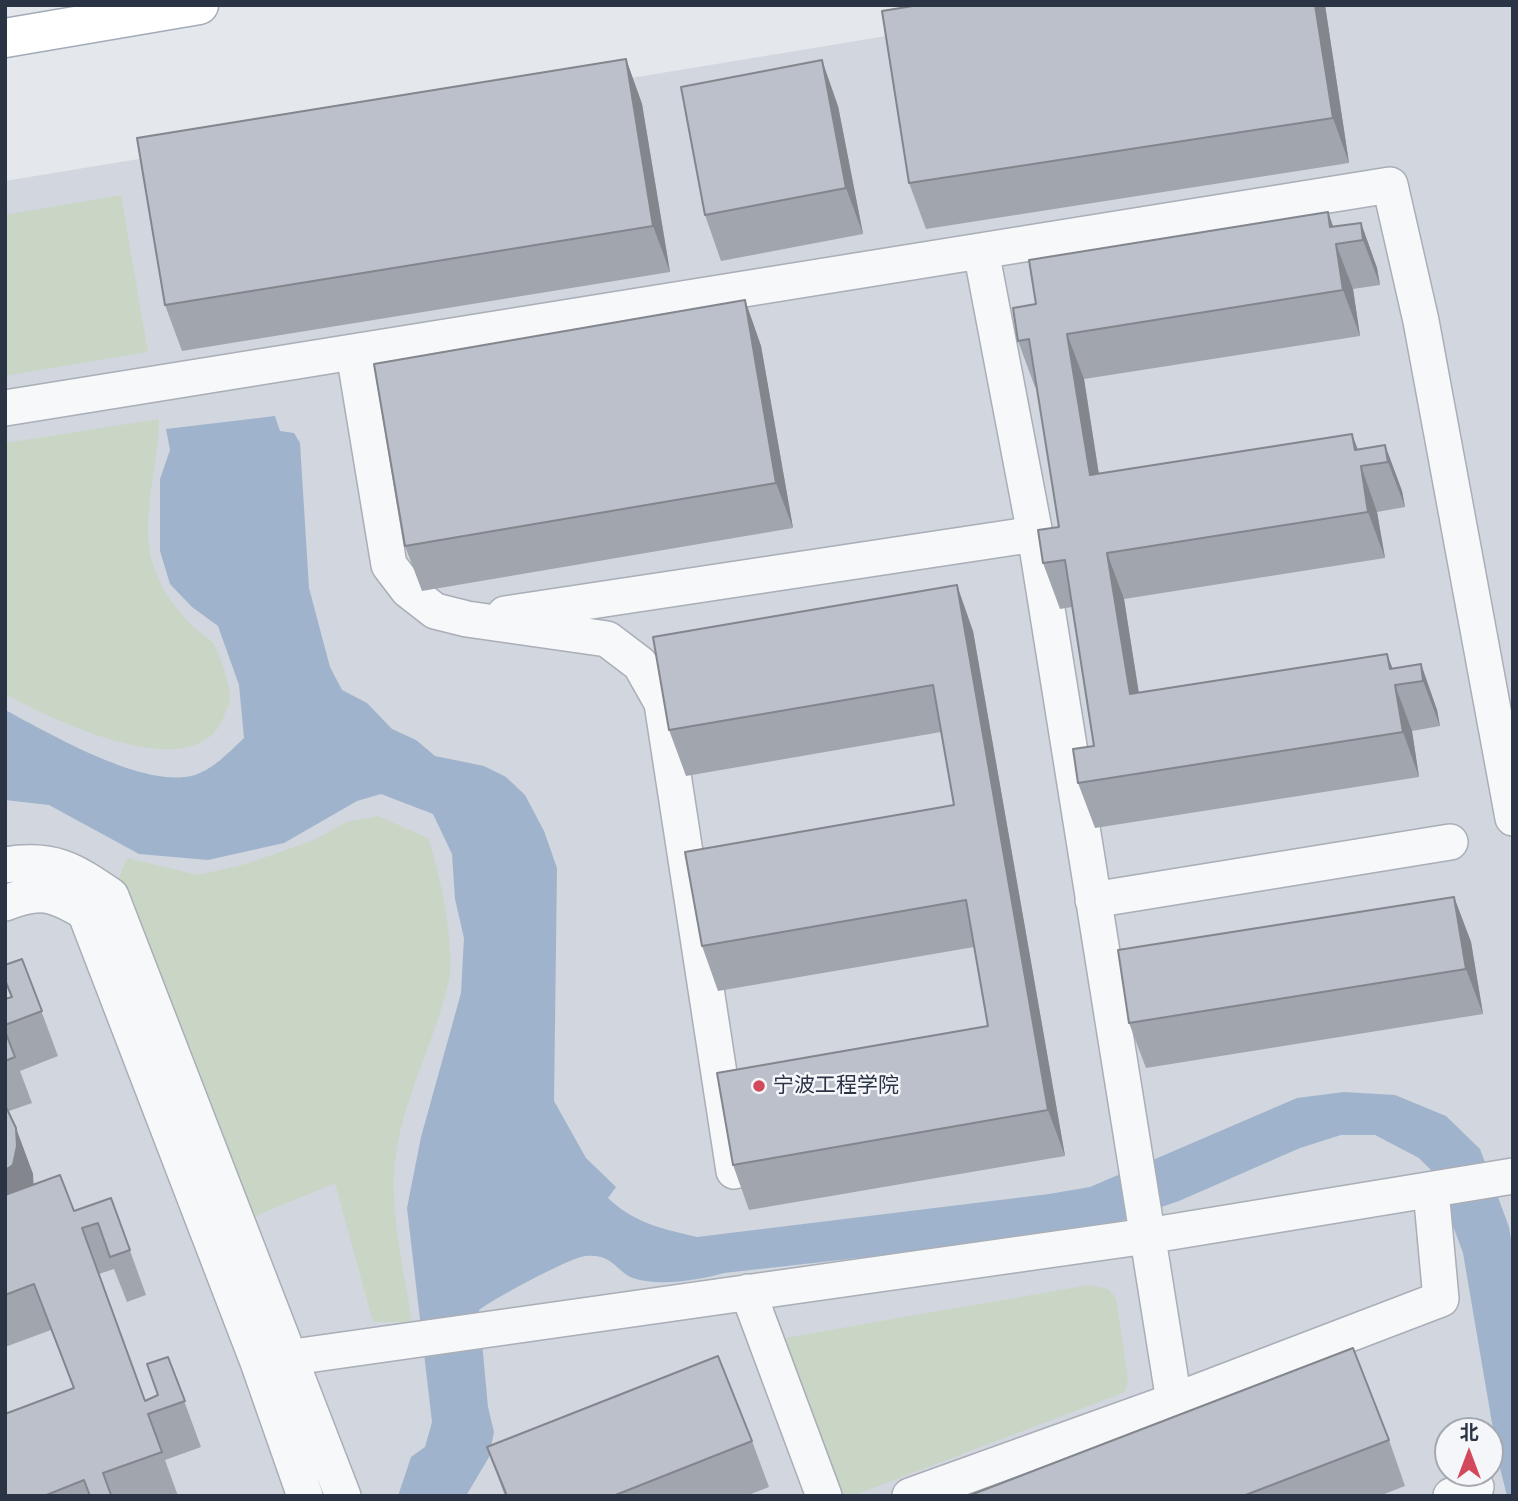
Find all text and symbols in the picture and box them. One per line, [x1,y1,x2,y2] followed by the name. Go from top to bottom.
[773,1073,899,1099] place label: 宁波工程学院
[751,1078,767,1094] marker: 宁波工程学院
[1434,1417,1504,1487] north arrow
[1459,1421,1479,1444] text: 北

